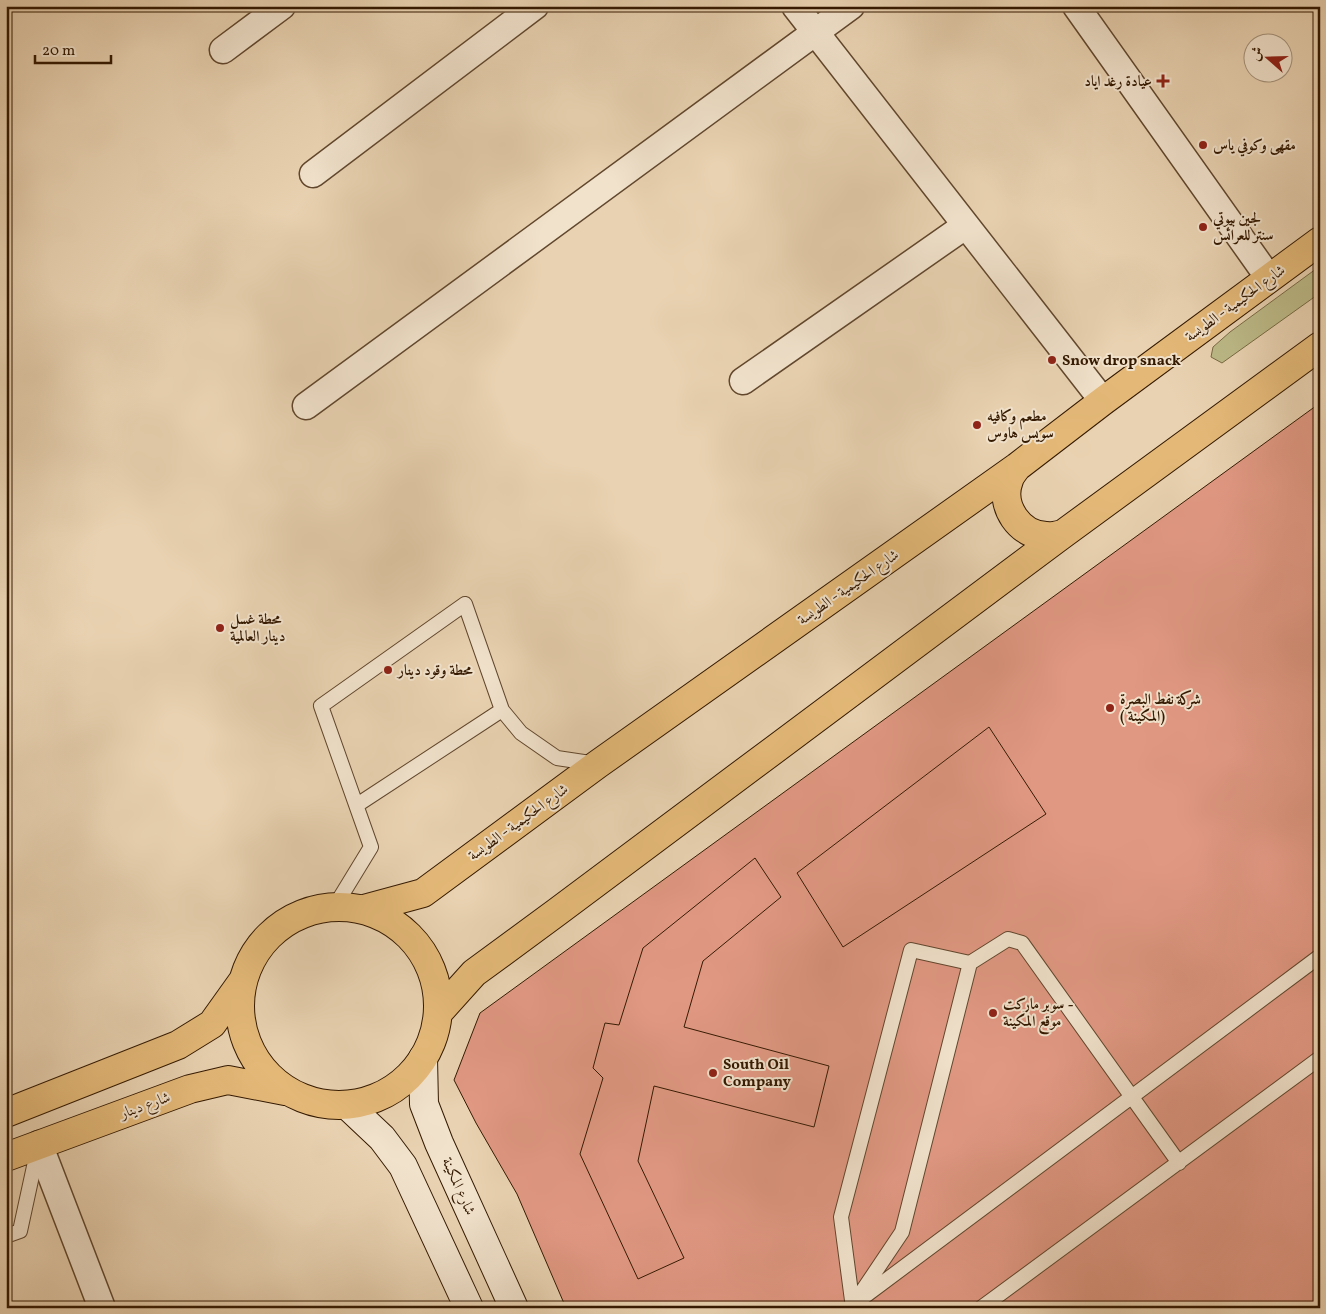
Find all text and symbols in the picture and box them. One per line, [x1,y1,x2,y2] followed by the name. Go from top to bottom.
[35,32,111,64] scale bar
[1244,32,1294,82] north arrow
[42,41,75,62] text: 20 m
[1246,44,1269,64] text: ش
[1084,72,1152,93] place label: عيادة رغد اياد
[1156,74,1170,88] marker: عيادة رغد اياد
[1213,136,1296,157] place label: مقهى وكوفي ياس
[1197,139,1209,151] marker: مقهى وكوفي ياس
[1212,209,1274,247] place label: لجين بيوتي سنتر للعرائس
[1197,221,1209,233] marker: لجين بيوتي سنتر للعرائس
[1182,261,1291,349] street label: شارع الحكيمية - الطويسة
[1062,351,1181,372] place label: Snow drop snack
[1046,354,1058,366] marker: Snow drop snack
[987,407,1054,445] place label: مطعم وكافيه سويس هاوس
[971,419,983,431] marker: مطعم وكافيه سويس هاوس
[794,545,904,632] street label: شارع الحكيمية - الطويسة
[230,610,286,648] place label: محطة غسل دينار العالمية
[214,622,226,634] marker: محطة غسل دينار العالمية
[396,661,473,682] place label: محطة وقود دينار
[382,664,394,676] marker: محطة وقود دينار
[1120,690,1201,728] place label: شركة نفط البصرة ( المكينة)
[1104,702,1116,714] marker: شركة نفط البصرة ( المكينة)
[465,780,574,868] street label: شارع الحكيمية - الطويسة
[1003,995,1073,1035] place label: سوبر ماركت - موقع المكينة
[987,1007,999,1019] marker: سوبر ماركت - موقع المكينة
[723,1055,792,1093] place label: South Oil Company
[707,1067,719,1079] marker: South Oil Company
[116,1088,174,1127] street label: شارع دينار
[435,1154,480,1219] street label: شارع المكينة

